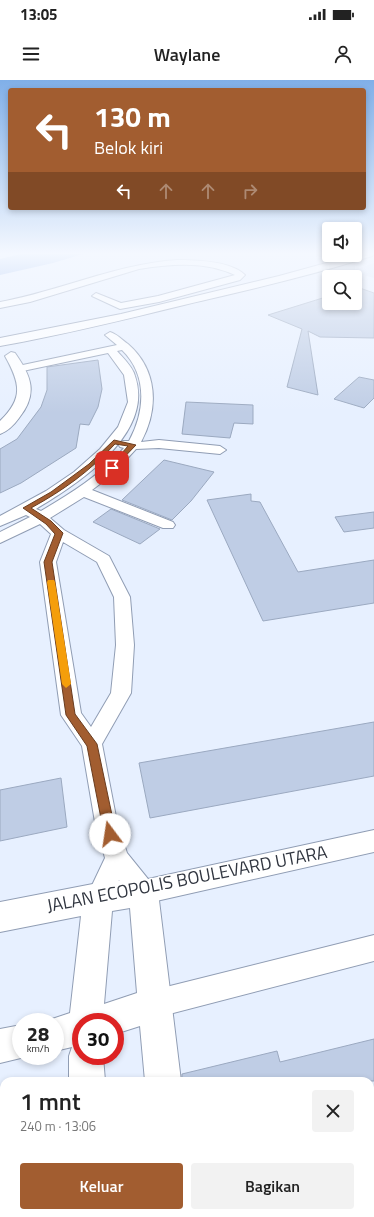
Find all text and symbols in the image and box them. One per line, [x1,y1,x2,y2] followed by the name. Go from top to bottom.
[20,3,57,26] text: 13:05
[154,41,220,68] text: Waylane
[20,43,42,65] icon: menu
[332,43,354,65] icon: person
[94,95,171,138] text: 130 m
[28,104,80,156] icon: left
[94,134,163,161] text: Belok kiri
[113,180,135,202] icon: left
[155,180,177,202] icon: ahead
[197,180,219,202] icon: ahead
[239,180,261,202] icon: right
[322,222,362,310] map controls
[322,222,362,262] button: sound
[322,270,362,310] button: search
[95,451,129,485] pin
[101,457,123,479] icon: arrive
[89,813,131,855] position arrow
[44,838,330,919] street label: JALAN ECOPOLIS BOULEVARD UTARA
[72,1013,124,1065] speed limit sign: 30
[27,1018,49,1049] text: 28
[27,1041,49,1056] text: km/h
[20,1083,81,1119] text: 1 mnt
[312,1090,354,1132] button: close
[20,1116,96,1136] text: 240 m · 13:06
[20,1163,183,1209] button: Keluar
[191,1163,354,1209] button: Bagikan

